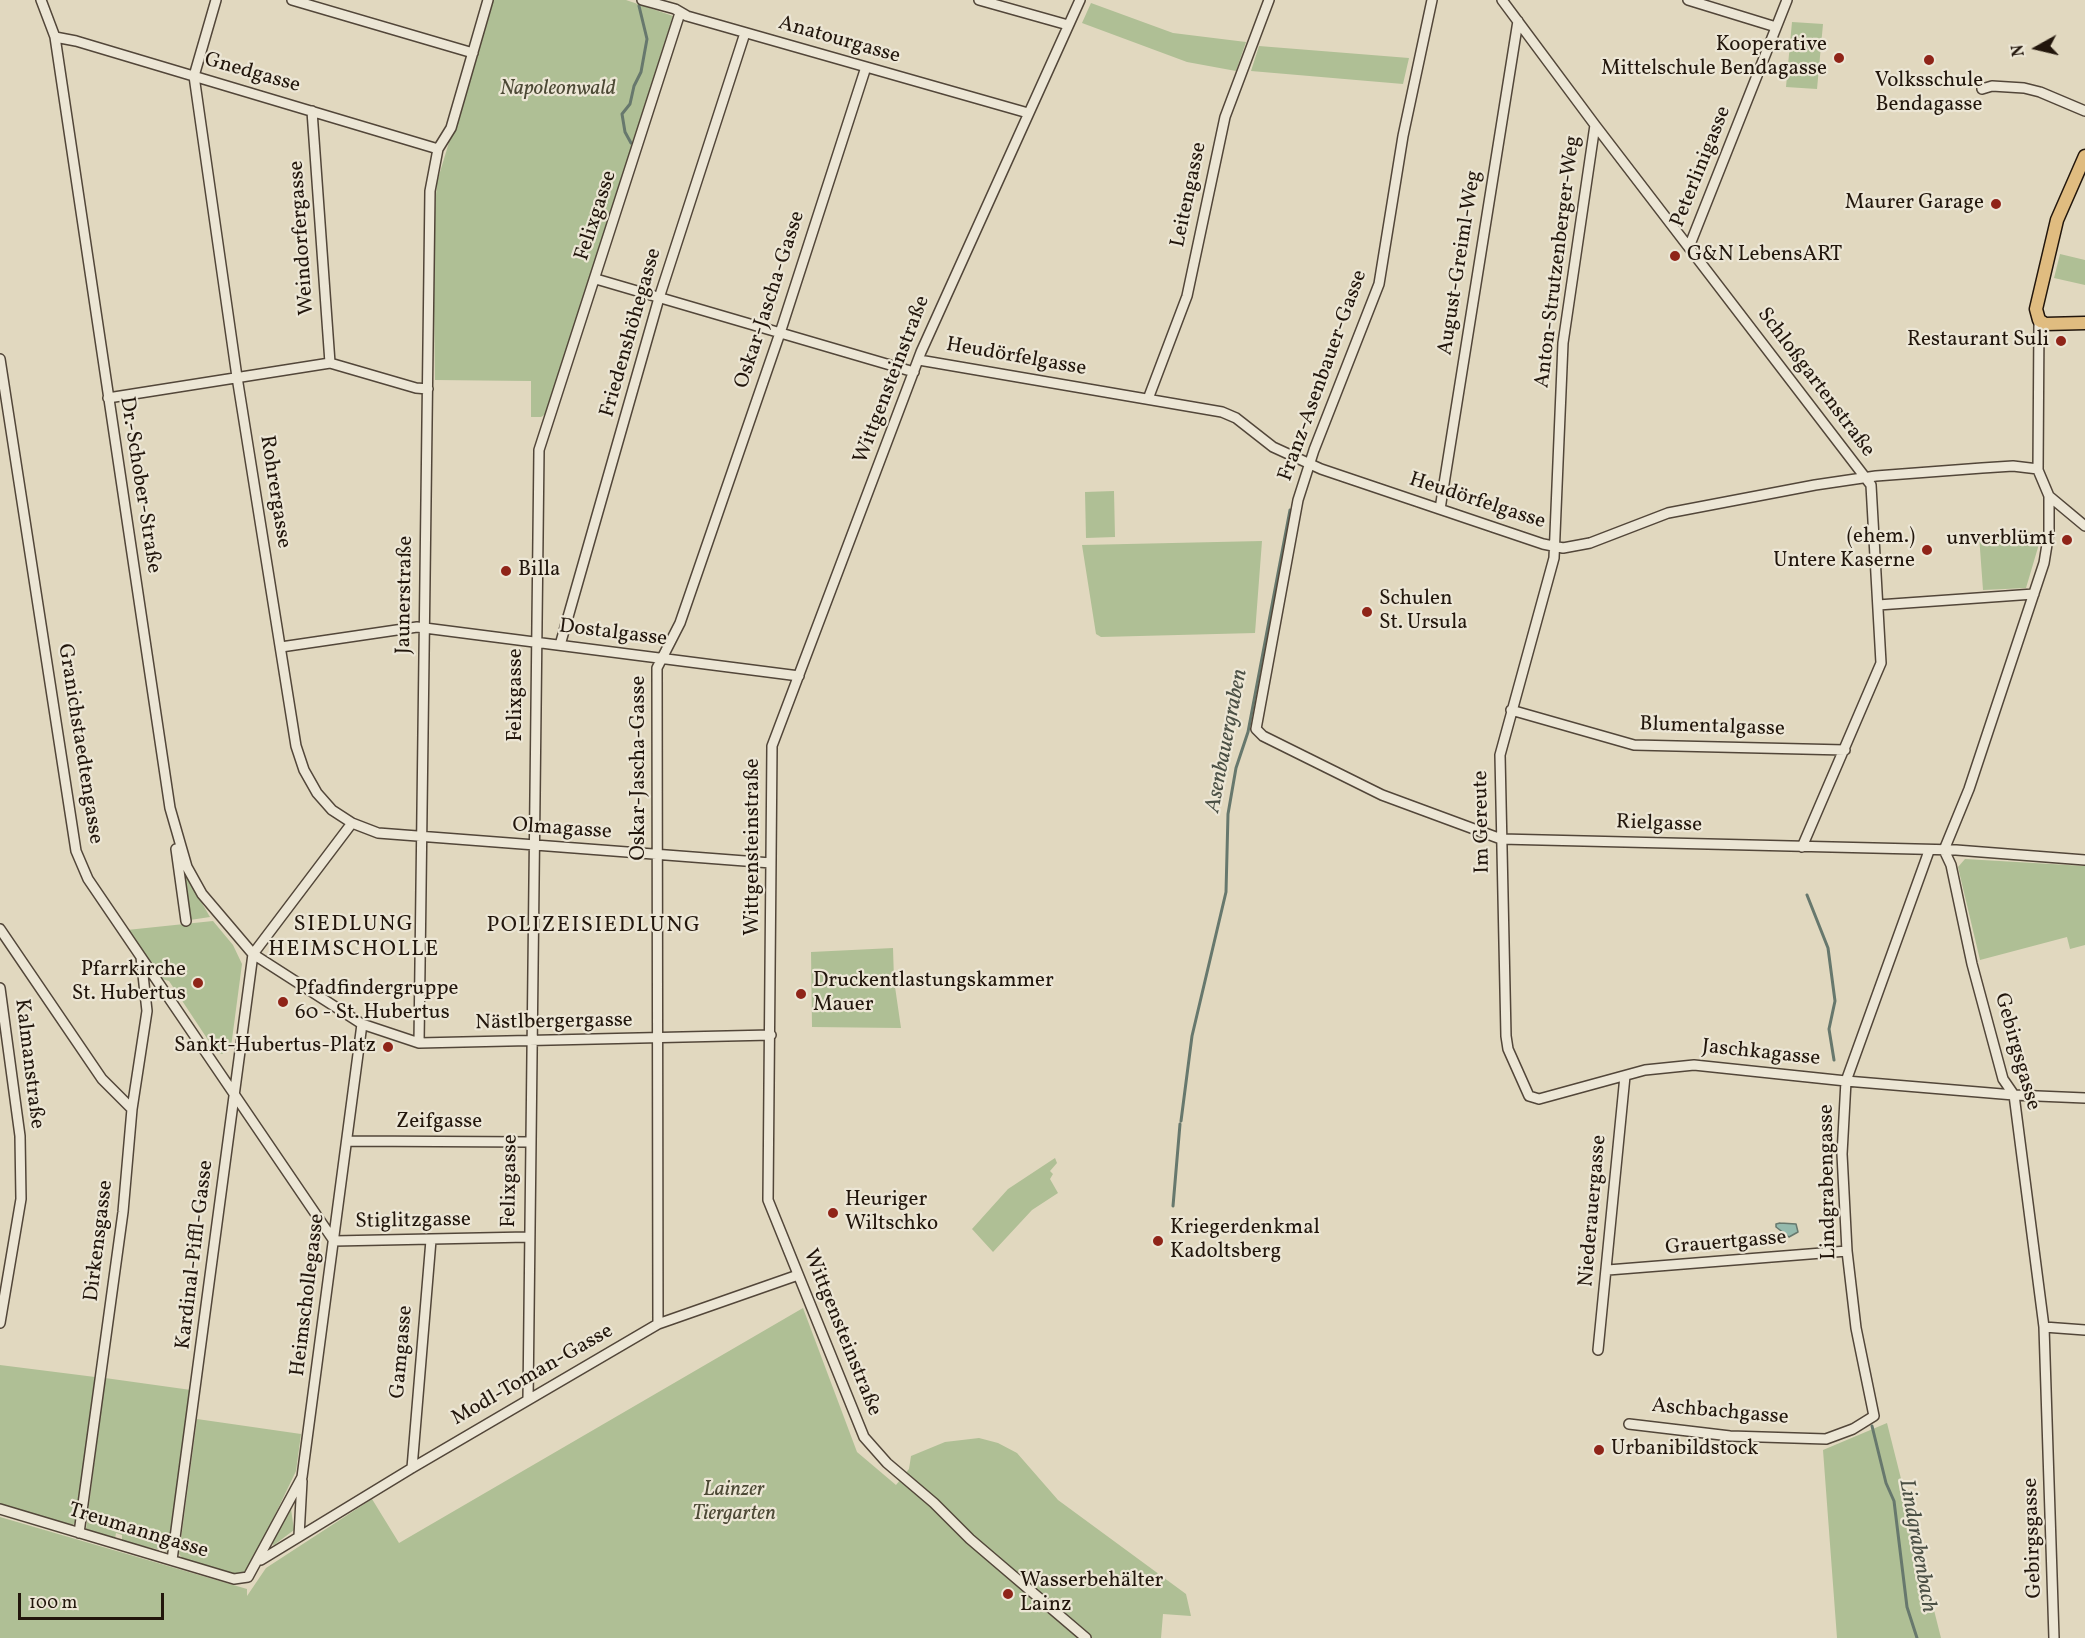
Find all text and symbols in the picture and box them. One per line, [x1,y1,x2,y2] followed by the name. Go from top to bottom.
[775,12,903,70] street label: Anatourgasse
[2007,18,2067,78] north arrow
[1601,33,1827,83] place label: Kooperative Mittelschule Bendagasse
[2007,43,2031,58] text: N
[201,48,303,100] street label: Gnedgasse
[1832,51,1846,65] marker: Kooperative Mittelschule Bendagasse
[1922,53,1936,67] marker: Volksschule Bendagasse
[1875,69,1983,119] place label: Volksschule Bendagasse
[500,77,616,103] park label: Napoleonwald
[1666,103,1738,231] street label: Peterlinigasse
[1531,134,1587,390] street label: Anton-Strutzenberger-Weg
[1167,140,1213,250] street label: Leitengasse
[285,160,321,316] street label: Weindorfergasse
[571,168,623,264] street label: Felixgasse
[1434,169,1488,357] street label: August-Greiml-Weg
[1845,191,1984,217] place label: Maurer Garage
[1989,197,2003,211] marker: Maurer Garage
[730,208,812,392] street label: Oskar-Jascha-Gasse
[1687,243,1842,269] place label: G&N LebensART
[596,246,668,420] street label: Friedenshöhegasse
[1668,249,1682,263] marker: G&N LebensART
[1274,267,1374,485] street label: Franz-Asenbauer-Gasse
[849,293,937,467] street label: Wittgensteinstraße
[1751,303,1879,463] street label: Schloßgartenstraße
[1907,328,2049,354] place label: Restaurant Suli
[944,333,1088,383] street label: Heudörfelgasse
[2054,334,2068,348] marker: Restaurant Suli
[113,395,165,575] street label: Dr.-Schober-Straße
[253,434,295,550] street label: Rohrergasse
[1406,468,1548,536] street label: Heudörfelgasse
[1773,525,1915,575] place label: (ehem.) Untere Kaserne
[1946,527,2055,553] place label: unverblümt
[2060,533,2074,547] marker: unverblümt
[392,535,420,655] street label: Jaunerstraße
[1920,543,1934,557] marker: (ehem.) Untere Kaserne
[518,558,560,584] place label: Billa
[499,564,513,578] marker: Billa
[1379,587,1468,637] place label: Schulen St. Ursula
[1360,605,1374,619] marker: Schulen St. Ursula
[558,615,668,653] street label: Dostalgasse
[51,642,107,846] street label: Granichstaedtengasse
[504,648,530,742] street label: Felixgasse
[1201,667,1255,815] water label: Asenbauergraben
[627,676,653,860] street label: Oskar-Jascha-Gasse
[1639,713,1785,743] street label: Blumentalgasse
[741,758,767,936] street label: Wittgensteinstraße
[1470,770,1496,874] street label: Im Gereute
[1616,811,1702,839] street label: Rielgasse
[511,814,613,846] street label: Olmagasse
[268,913,440,964] district label: SIEDLUNG HEIMSCHOLLE
[486,914,702,940] district label: POLIZEISIEDLUNG
[72,958,186,1008] place label: Pfarrkirche St. Hubertus
[813,969,1054,1019] place label: Druckentlastungskammer Mauer
[191,976,205,990] marker: Pfarrkirche St. Hubertus
[295,977,458,1027] place label: Pfadfindergruppe 60 - St. Hubertus
[794,987,808,1001] marker: Druckentlastungskammer Mauer
[1987,990,2045,1114] street label: Gebirgsgasse
[276,995,290,1009] marker: Pfadfindergruppe 60 - St. Hubertus
[8,998,48,1130] street label: Kalmanstraße
[475,1009,633,1037] street label: Nästlbergergasse
[174,1034,376,1060] place label: Sankt-Hubertus-Platz
[1701,1035,1821,1073] street label: Jaschkagasse
[381,1040,395,1054] marker: Sankt-Hubertus-Platz
[1815,1104,1843,1260] street label: Lindgrabengasse
[396,1110,482,1136] street label: Zeifgasse
[498,1134,524,1228] street label: Felixgasse
[1575,1134,1613,1288] street label: Niederauergasse
[172,1159,220,1351] street label: Kardinal-Piffl-Gasse
[80,1179,120,1303] street label: Dirkensgasse
[845,1188,938,1238] place label: Heuriger Wiltschko
[826,1206,840,1220] marker: Heuriger Wiltschko
[355,1208,471,1236] street label: Stiglitzgasse
[287,1212,331,1378] street label: Heimschollegasse
[1170,1216,1320,1266] place label: Kriegerdenkmal Kadoltsberg
[1664,1226,1788,1262] street label: Grauertgasse
[1151,1234,1165,1248] marker: Kriegerdenkmal Kadoltsberg
[796,1246,886,1420] street label: Wittgensteinstraße
[386,1304,420,1400] street label: Gamgasse
[448,1320,618,1432] street label: Modl-Toman-Gasse
[1650,1394,1790,1432] street label: Aschbachgasse
[1611,1437,1758,1463] place label: Urbanibildstock
[1592,1443,1606,1457] marker: Urbanibildstock
[1891,1477,1941,1615] water label: Lindgrabenbach
[2019,1477,2049,1599] street label: Gebirgsgasse
[692,1478,776,1528] park label: Lainzer Tiergarten
[65,1499,211,1565] street label: Treumanngasse
[1020,1569,1163,1619] place label: Wasserbehälter Lainz
[21,1581,166,1619] scale bar
[1001,1587,1015,1601] marker: Wasserbehälter Lainz
[29,1591,78,1616] text: 100 m

